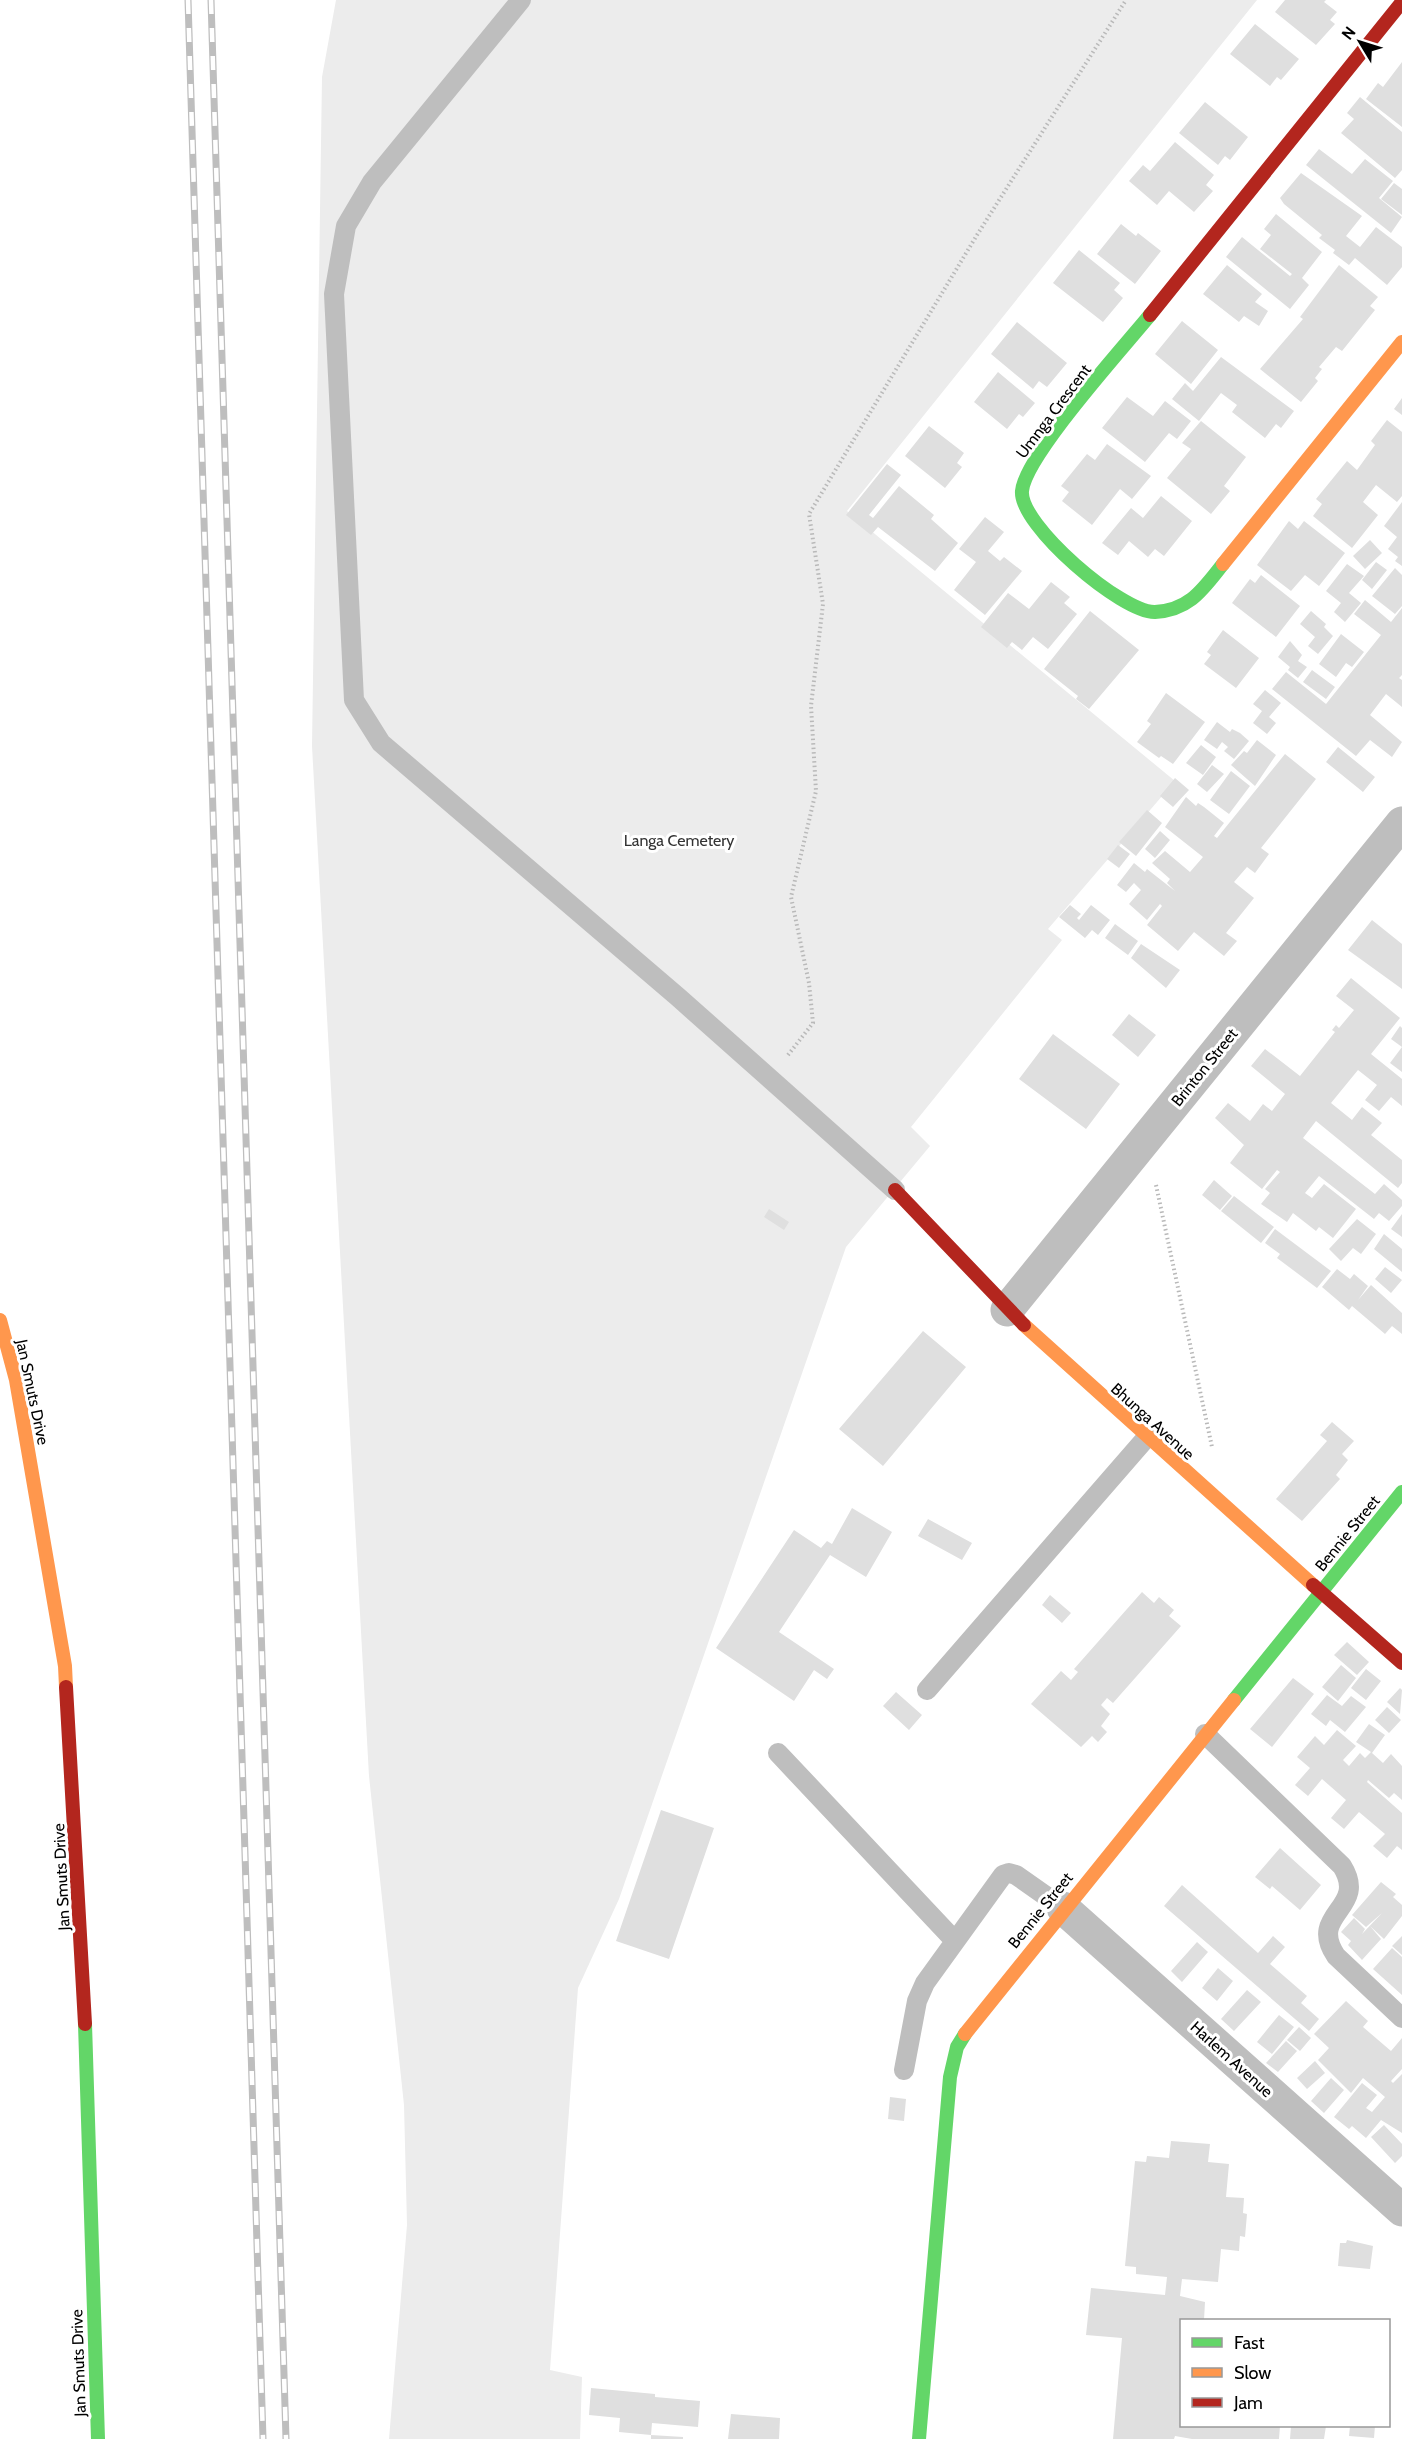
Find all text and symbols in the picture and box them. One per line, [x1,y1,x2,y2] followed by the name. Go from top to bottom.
[1330,12,1390,72] north arrow
[1338,23,1360,43] text: N
[1012,360,1095,462] street label: Umnga Crescent
[624,831,734,850] park label: Langa Cemetery
[1167,1024,1242,1110] street label: Brinton Street
[12,1337,53,1447] street label: Jan Smuts Drive
[1107,1379,1198,1464] street label: Bhunga Avenue
[1311,1491,1384,1575] street label: Bennie Street
[49,1823,74,1932] street label: Jan Smuts Drive
[1004,1868,1077,1952] street label: Bennie Street
[1187,2017,1277,2101] street label: Harlem Avenue
[67,2309,90,2418] street label: Jan Smuts Drive
[1180,2319,1390,2427] legend
[1234,2332,1265,2354] text: Fast
[1234,2362,1271,2384] text: Slow
[1233,2392,1263,2414] text: Jam

